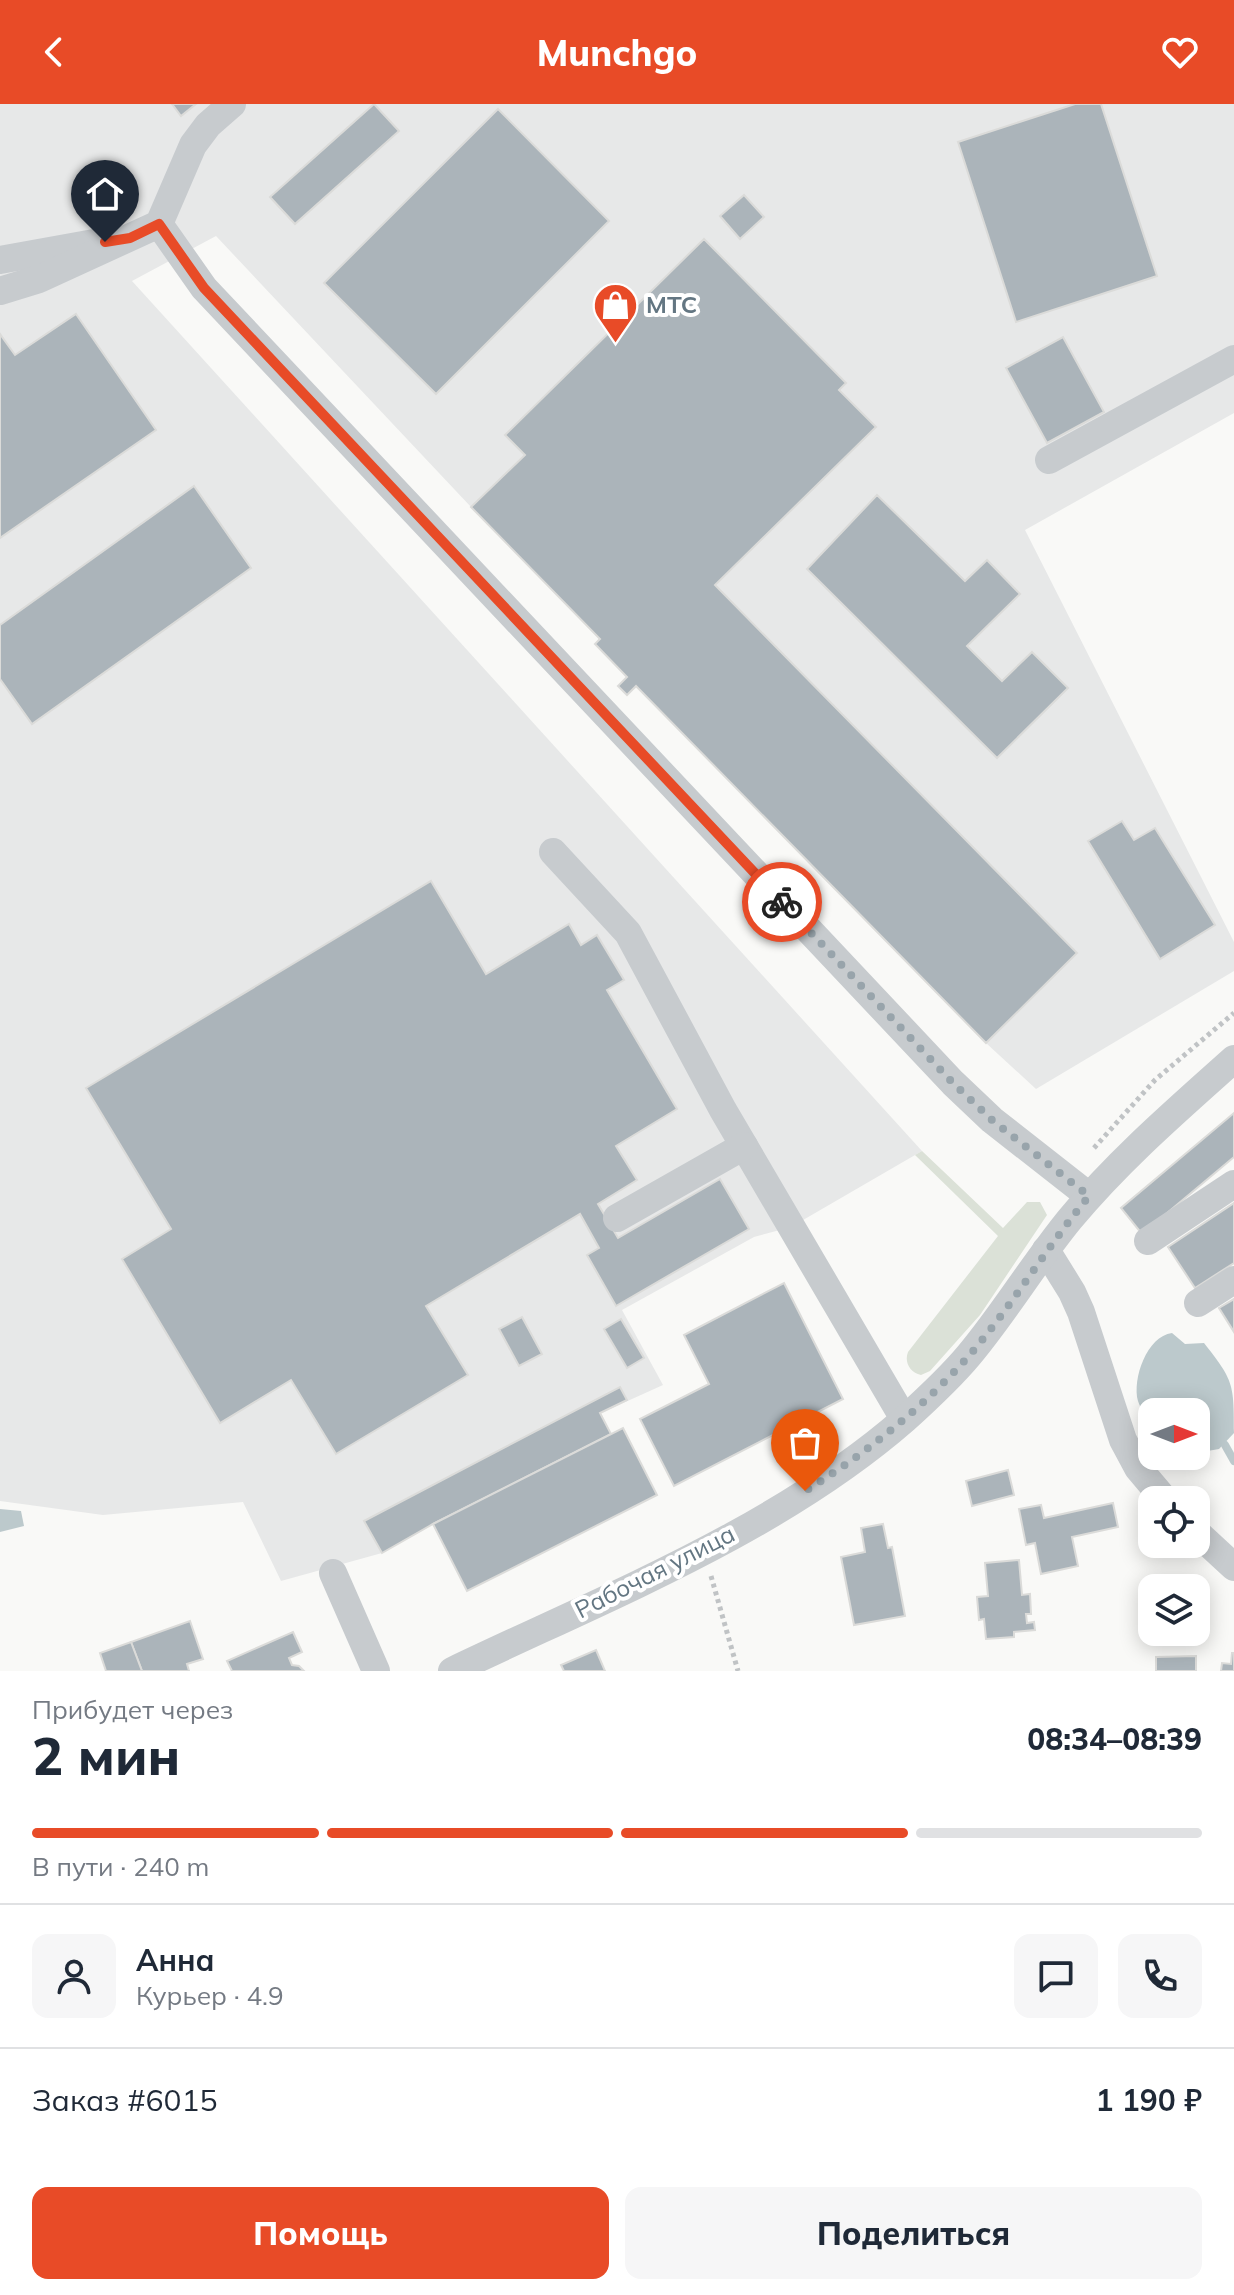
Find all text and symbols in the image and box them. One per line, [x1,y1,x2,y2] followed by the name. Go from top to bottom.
[32,30,76,74] icon: back
[537,30,697,75] text: Munchgo
[1158,30,1202,74] icon: heart
[71,160,139,242] pin
[83,172,127,216] icon: home
[591,281,639,344] shop icon: МТС
[646,289,697,319] place label: МТС
[742,862,822,942] courier
[760,880,804,924] icon: bike
[1138,1398,1210,1470] north arrow
[1138,1398,1210,1646] map controls
[771,1409,839,1491] pin
[783,1421,827,1465] icon: bag
[1138,1486,1210,1558] button: locate
[570,1518,740,1624] street label: Рабочая улица
[1138,1574,1210,1646] button: layers
[32,1693,233,1726] text: Прибудет через
[1027,1720,1202,1758] text: 08:34–08:39
[32,1723,180,1788] text: 2 мин
[32,1850,209,1883] text: В пути · 240 m
[32,1934,116,2018] button: person
[1014,1934,1098,2018] button: chat
[1118,1934,1202,2018] button: phone
[136,1941,215,1979] text: Анна
[136,1979,284,2012] text: Курьер · 4.9
[32,2081,217,2119] text: Заказ #6015
[1096,2081,1202,2119] text: 1 190 ₽
[32,2187,609,2279] button: Помощь
[625,2187,1202,2279] button: Поделиться

